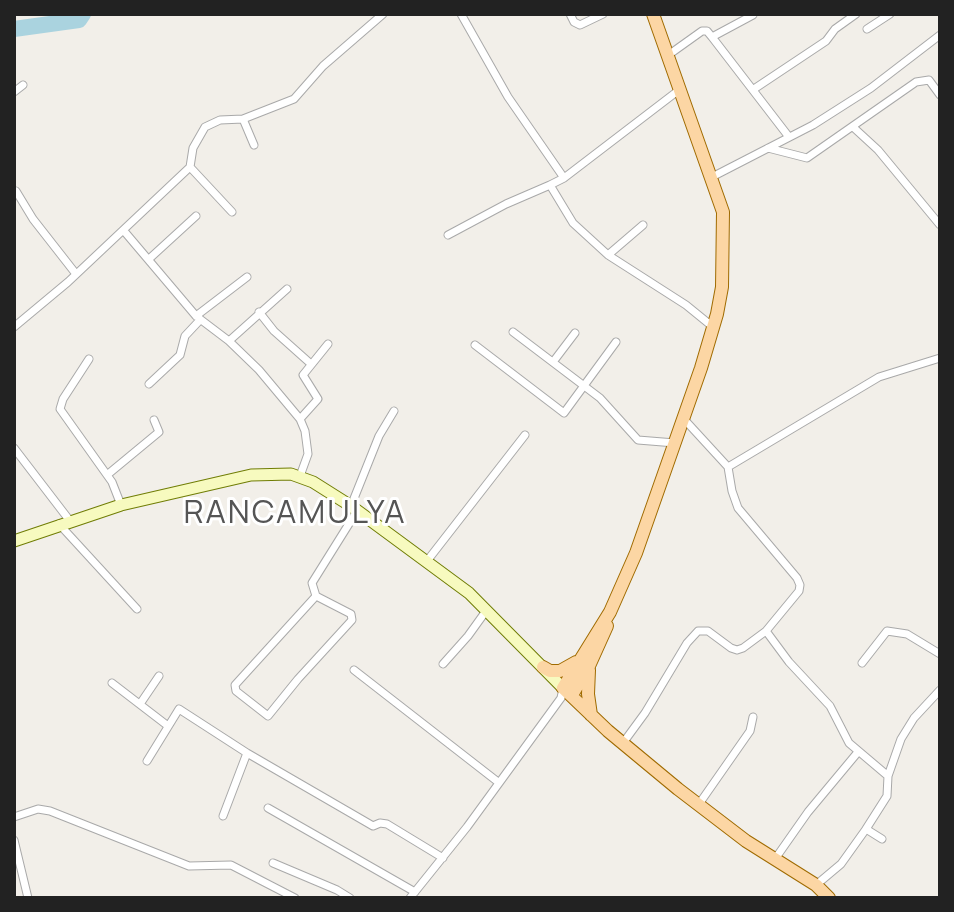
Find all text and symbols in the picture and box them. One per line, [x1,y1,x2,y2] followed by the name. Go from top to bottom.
[183,495,407,533] district label: RANCAMULYA

